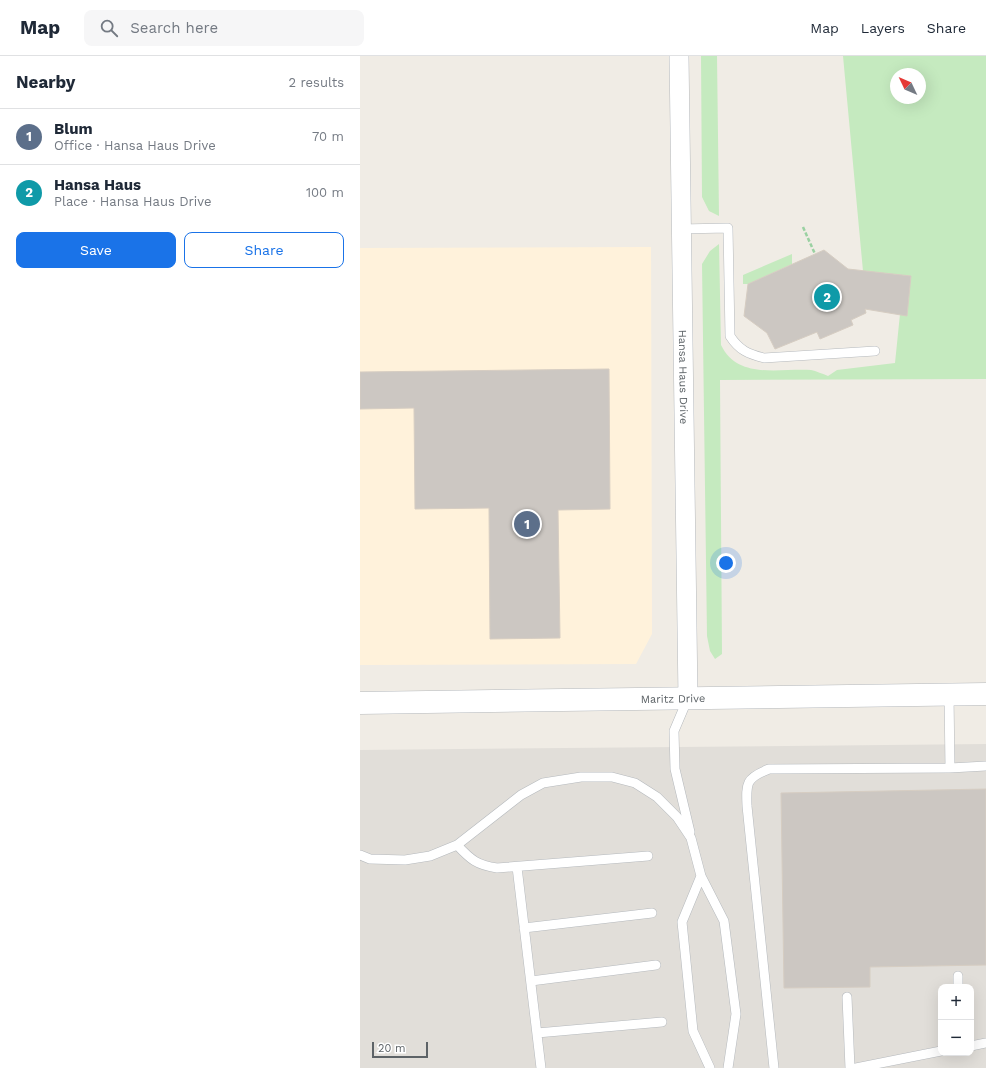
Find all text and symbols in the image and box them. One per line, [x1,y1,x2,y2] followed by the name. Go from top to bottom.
[84,10,364,46] search box
[20,16,60,39] text: Map
[98,17,120,39] icon: search
[130,19,218,37] text: Search here
[810,20,839,36] text: Map
[861,20,905,36] text: Layers
[927,20,966,36] text: Share
[890,68,926,104] north arrow
[16,72,75,92] text: Nearby
[289,75,344,90] text: 2 results
[54,120,93,138] text: Blum
[26,129,32,144] text: 1
[312,129,344,144] text: 70 m
[54,138,216,153] text: Office · Hansa Haus Drive
[54,176,141,194] text: Hansa Haus
[25,185,33,200] text: 2
[306,185,344,200] text: 100 m
[54,194,212,209] text: Place · Hansa Haus Drive
[16,232,176,268] button: Save
[184,232,344,268] button: Share
[814,282,840,312] pin: 2
[676,330,690,424] street label: Hansa Haus Drive
[514,509,540,539] pin: 1
[716,553,736,573] your location
[641,692,705,706] street label: Maritz Drive
[938,984,974,1056] map controls
[938,984,974,1020] button: +
[938,1020,974,1056] button: −
[372,1040,428,1059] scale bar
[378,1042,406,1055] text: 20 m

